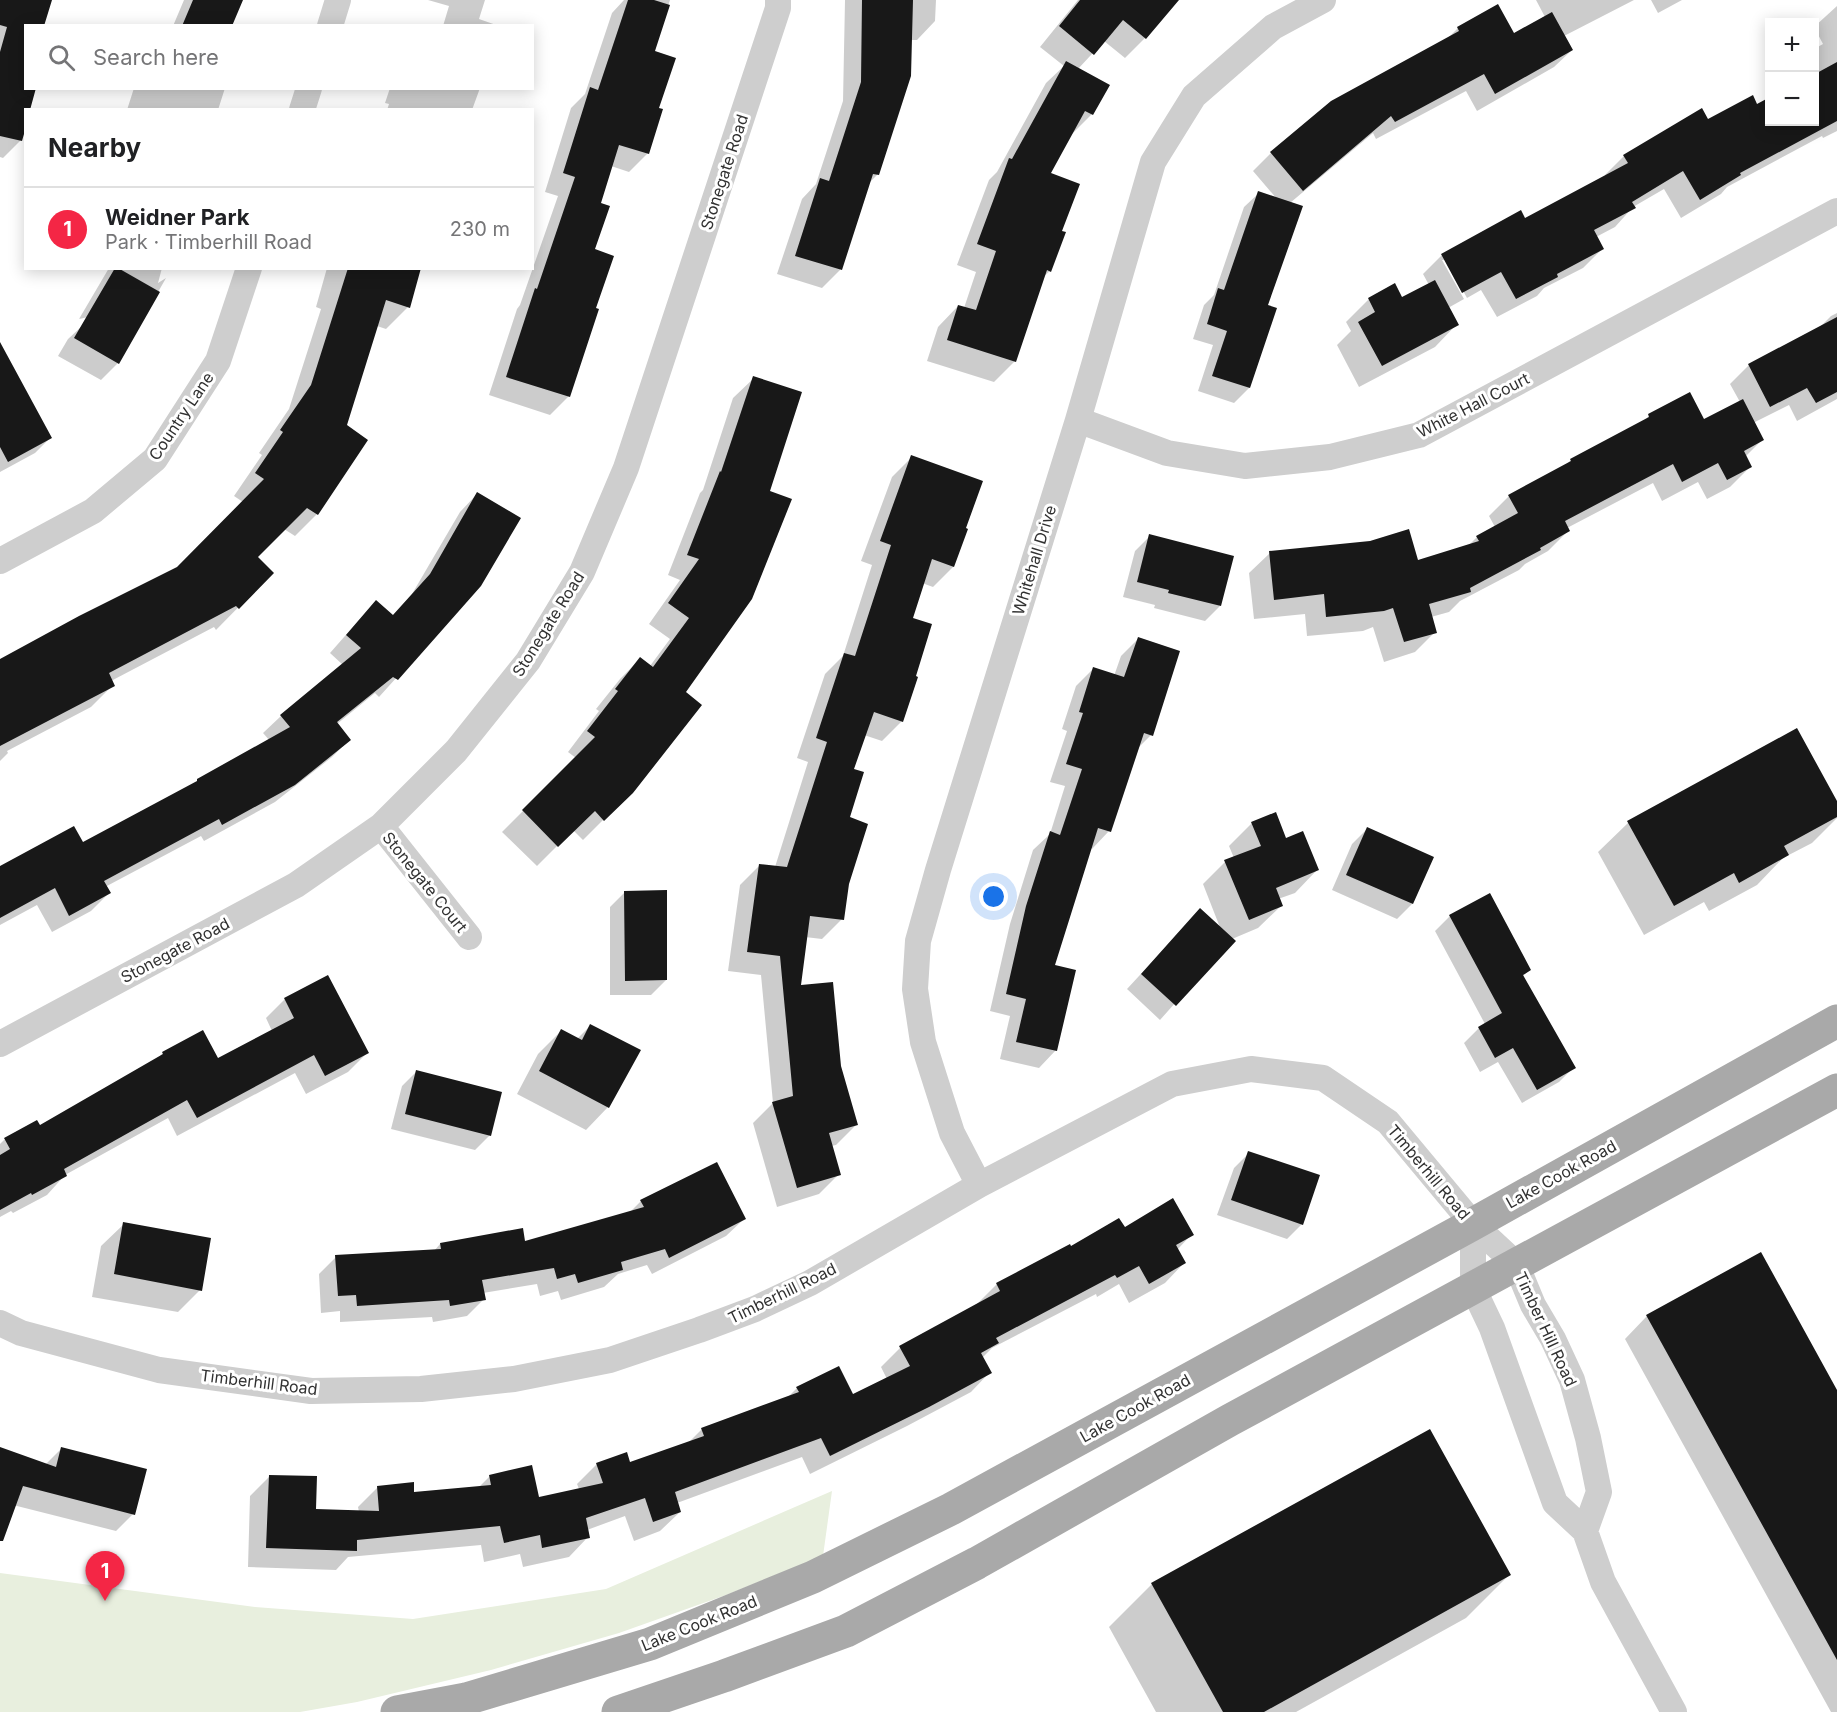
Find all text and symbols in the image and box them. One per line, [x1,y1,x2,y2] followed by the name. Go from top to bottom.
[1765,18,1819,126] map controls
[1765,18,1819,72] button: +
[24,24,534,90] search box
[45,41,78,74] icon: search
[93,44,219,70] text: Search here
[1765,72,1819,126] button: −
[696,112,752,232] street label: Stonegate Road
[48,132,141,163] text: Nearby
[105,204,249,230] text: Weidner Park
[63,217,72,241] text: 1
[450,217,510,241] text: 230 m
[105,230,312,254] text: Park · Timberhill Road
[144,368,218,464] street label: Country Lane
[1413,368,1533,442] street label: White Hall Court
[1008,503,1060,617] street label: Whitehall Drive
[508,568,588,680] street label: Stonegate Road
[378,828,472,936] street label: Stonegate Court
[979,882,1008,911] your location
[117,913,233,987] street label: Stonegate Road
[1383,1120,1475,1224] street label: Timberhill Road
[1502,1135,1620,1213] street label: Lake Cook Road
[725,1258,839,1328] street label: Timberhill Road
[1511,1268,1581,1390] street label: Timber Hill Road
[199,1365,319,1399] street label: Timberhill Road
[1076,1369,1194,1447] street label: Lake Cook Road
[86,1552,124,1601] pin: 1
[638,1591,760,1655] street label: Lake Cook Road

